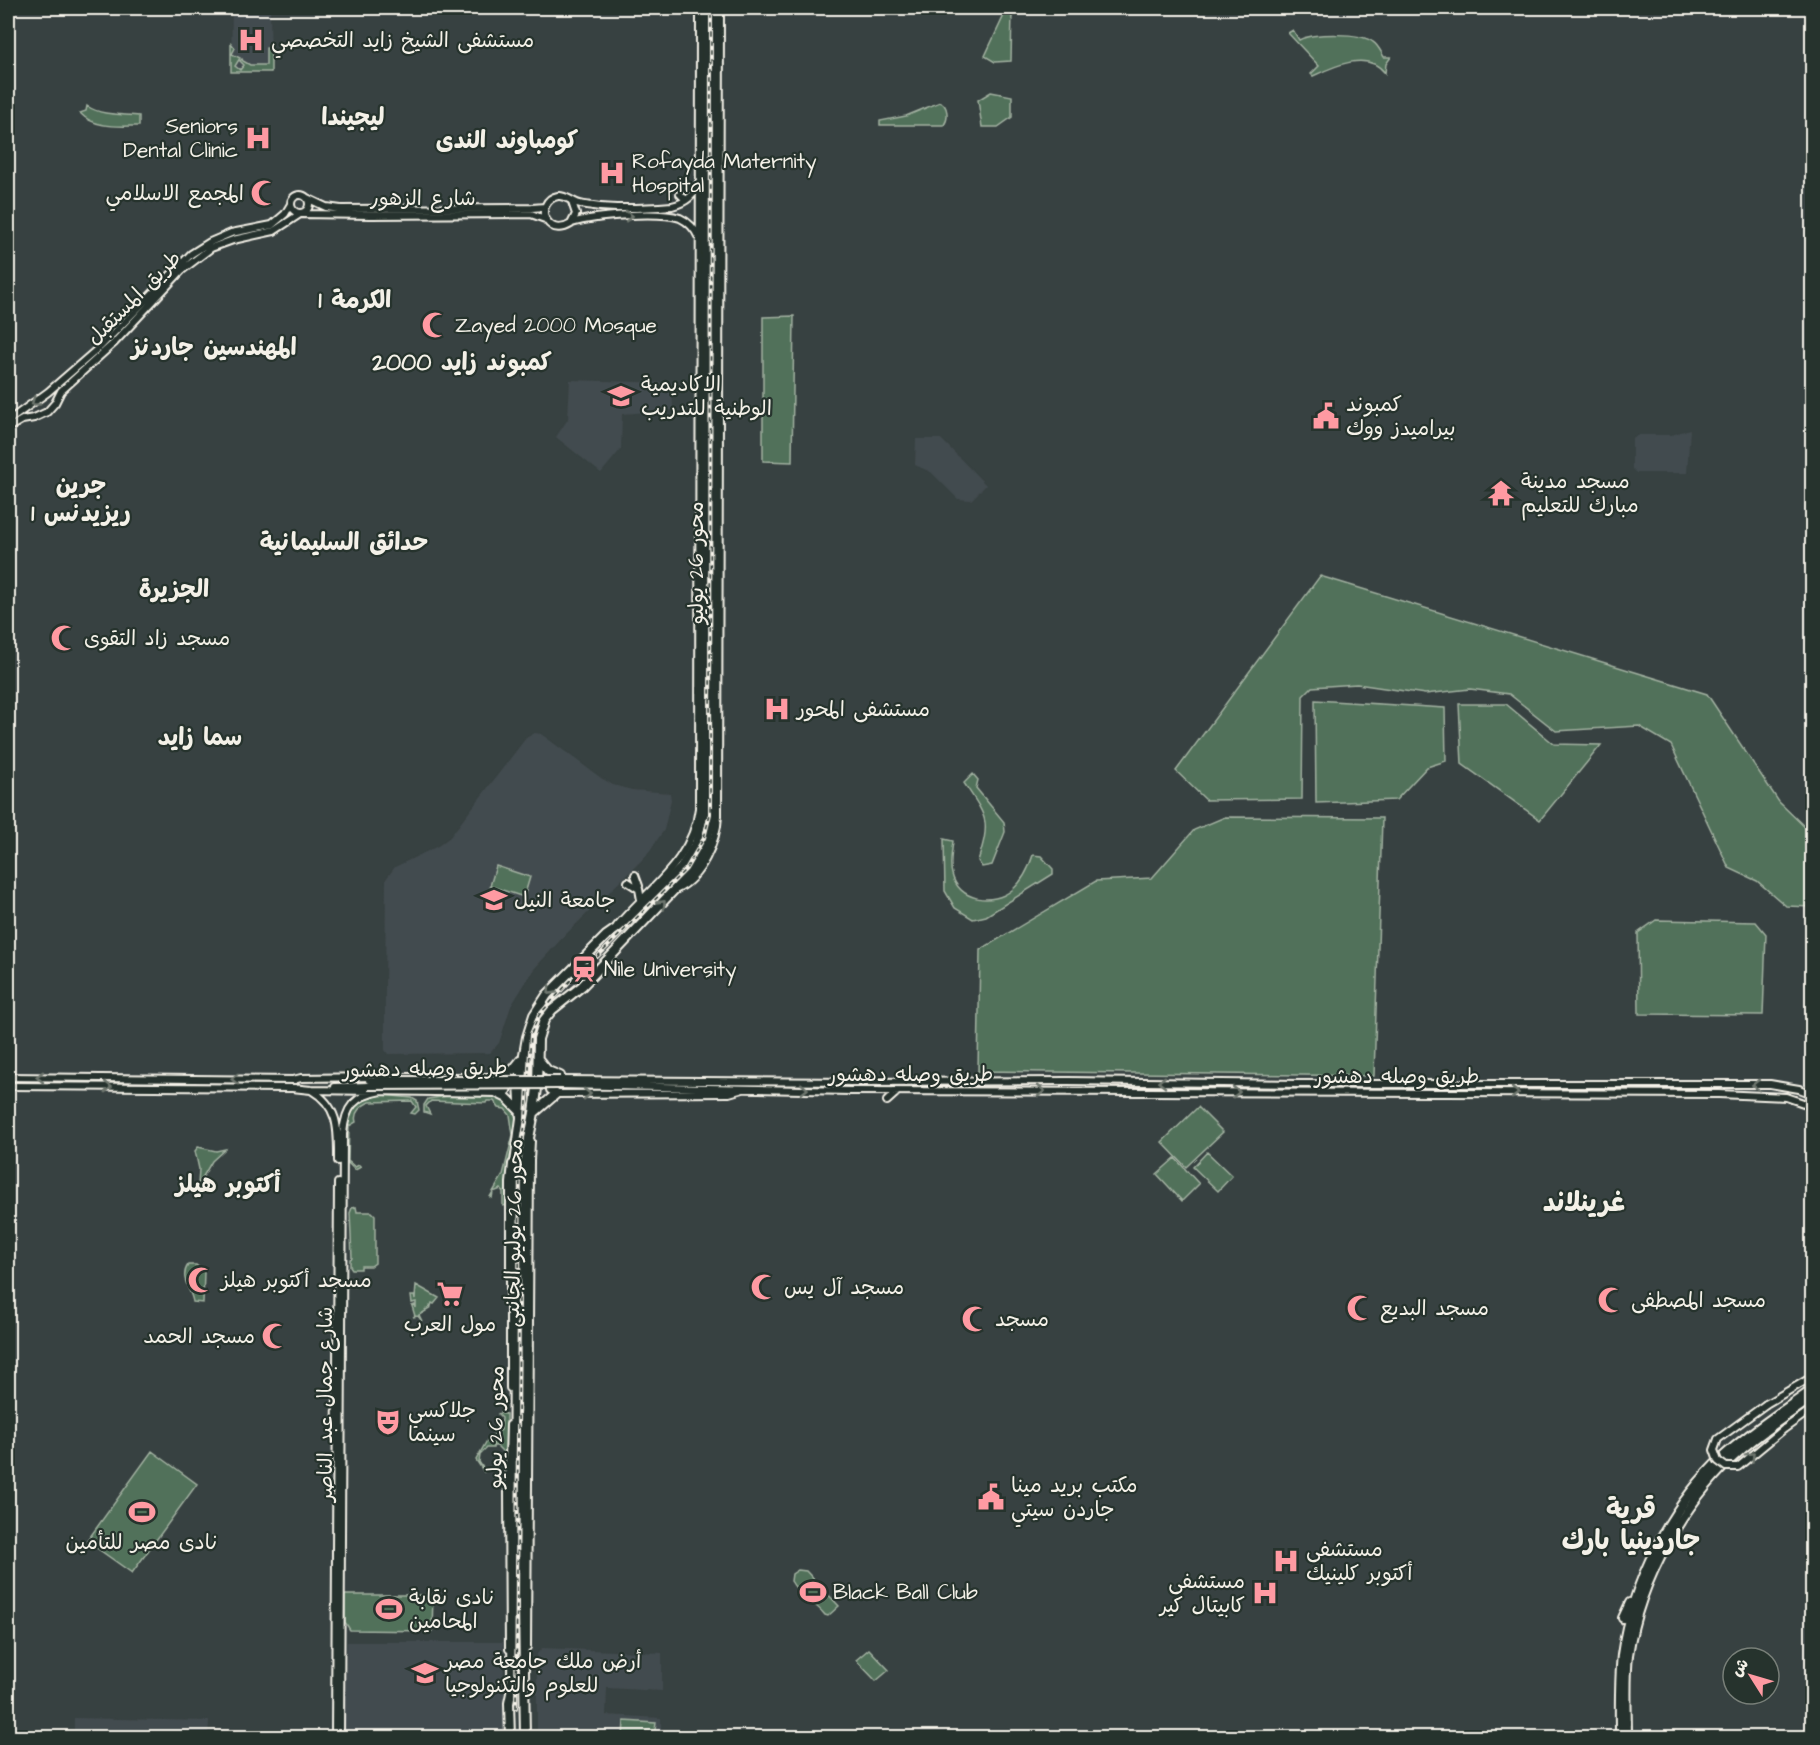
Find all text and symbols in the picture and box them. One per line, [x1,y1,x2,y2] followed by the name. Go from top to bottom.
[236,25,266,55] hospital icon: مستشفى الشيخ زايد التخصصي
[271,26,534,59] place label: مستشفى الشيخ زايد التخصصي
[321,101,385,135] district label: ليجيندا
[123,112,238,165] place label: Seniors Dental Clinic
[243,123,273,153] hospital icon: Seniors Dental Clinic
[436,124,579,158] district label: كومباوند الندى
[632,147,817,201] place label: Rofayda Maternity Hospital
[597,158,627,188] hospital icon: Rofayda Maternity Hospital
[249,178,279,208] mosque icon: المجمع الاسلامي
[106,179,244,212] place label: المجمع الاسلامي
[369,184,476,213] street label: شارع الزهور
[625,210,634,222] one-way arrow
[80,244,188,352] street label: طريق المستقبل
[319,284,391,318] district label: الكرمة 1
[420,310,450,340] mosque icon: Zayed 2000 Mosque
[455,311,657,342] place label: Zayed 2000 Mosque
[129,331,297,365] district label: المهندسين جاردنز
[371,346,552,380] district label: كمبوند زايد 2000
[641,370,772,423] place label: الاكاديمية الوطنية للتدريب
[606,381,636,411] school or university icon: الاكاديمية الوطنية للتدريب
[1346,390,1456,443] place label: كمبوند بيراميدز ووك
[30,395,41,406] one-way arrow
[1311,401,1341,431] public building icon: كمبوند بيراميدز ووك
[1521,467,1639,521] place label: مسجد مدينة مبارك للتعليم
[31,469,131,531] district label: جرين ريزيدنس 1
[1486,478,1516,508] temple icon: مسجد مدينة مبارك للتعليم
[682,501,711,626] street label: محور 26 يوليو
[260,526,428,560] district label: حدائق السليمانية
[139,573,209,607] district label: الجزيرة
[49,623,79,653] mosque icon: مسجد زاد التقوى
[84,624,230,653] place label: مسجد زاد التقوى
[762,694,792,724] hospital icon: مستشفى المحور
[795,695,930,724] place label: مستشفى المحور
[158,721,242,755] district label: سما زايد
[479,885,509,915] school or university icon: جامعة النيل
[514,886,615,915] place label: جامعة النيل
[655,900,666,911] one-way arrow
[569,954,599,984] station icon: Nile University
[604,955,737,986] place label: Nile University
[547,984,558,995] one-way arrow
[340,1053,508,1085] street label: طريق وصله دهشور
[827,1060,993,1089] street label: طريق وصله دهشور
[1313,1062,1479,1091] street label: طريق وصله دهشور
[35,1071,44,1083] one-way arrow
[230,1073,239,1085] one-way arrow
[1157,1076,1166,1088] one-way arrow
[1751,1079,1760,1091] one-way arrow
[103,1081,112,1093] one-way arrow
[800,1083,809,1096] one-way arrow
[1037,1085,1046,1097] one-way arrow
[1232,1085,1241,1098] one-way arrow
[1511,1087,1520,1099] one-way arrow
[582,1088,591,1100] one-way arrow
[498,1138,530,1328] street label: محور 26 يوليو الجانبى
[174,1168,281,1202] district label: أكتوبر هيلز
[1543,1184,1625,1222] district label: غرينلاند
[186,1265,216,1295] mosque icon: مسجد أكتوبر هيلز
[219,1266,372,1295] place label: مسجد أكتوبر هيلز
[749,1272,779,1302] mosque icon: مسجد آل يس
[784,1273,904,1302] place label: مسجد آل يس
[435,1279,465,1309] supermarket icon: مول العرب
[1596,1285,1626,1315] mosque icon: مسجد المصطفى
[1631,1286,1766,1315] place label: مسجد المصطفى
[1345,1293,1375,1323] mosque icon: مسجد البديع
[1380,1294,1489,1323] place label: مسجد البديع
[960,1304,990,1334] mosque icon: مسجد
[995,1305,1049,1334] place label: مسجد
[311,1306,340,1504] street label: شارع جمال عبد الناصر
[404,1310,496,1339] place label: مول العرب
[260,1321,290,1351] mosque icon: مسجد الحمد
[143,1322,255,1351] place label: مسجد الحمد
[480,1365,512,1490] street label: محور 26 يوليو
[408,1396,476,1449] place label: جلاكسي سينما
[373,1407,403,1437] theatre icon: جلاكسي سينما
[1744,1452,1754,1463] one-way arrow
[1011,1471,1137,1528] place label: مكتب بريد مينا جاردن سيتي
[976,1482,1006,1512] public building icon: مكتب بريد مينا جاردن سيتي
[1562,1491,1700,1560] district label: قرية جاردينيا بارك
[127,1497,157,1527] sports icon: نادى مصر للتأمين
[66,1528,218,1557] place label: نادى مصر للتأمين
[1306,1535,1412,1588] place label: مستشفى أكتوبر كلينيك
[1271,1546,1301,1576] hospital icon: مستشفى أكتوبر كلينيك
[1158,1567,1245,1620] place label: مستشفى كابيتال كير
[798,1577,828,1607] sports icon: Black Ball Club
[833,1578,978,1607] place label: Black Ball Club
[1250,1578,1280,1608] hospital icon: مستشفى كابيتال كير
[409,1583,495,1636] place label: نادى نقابة المحامين
[374,1594,404,1624] sports icon: نادى نقابة المحامين
[1721,1646,1781,1706] north arrow
[443,1647,641,1701] place label: أرض ملك جامعة مصر للعلوم والتكنولوجيا
[1726,1654,1754,1681] text: ش
[410,1658,440,1688] school or university icon: أرض ملك جامعة مصر للعلوم والتكنولوجيا

